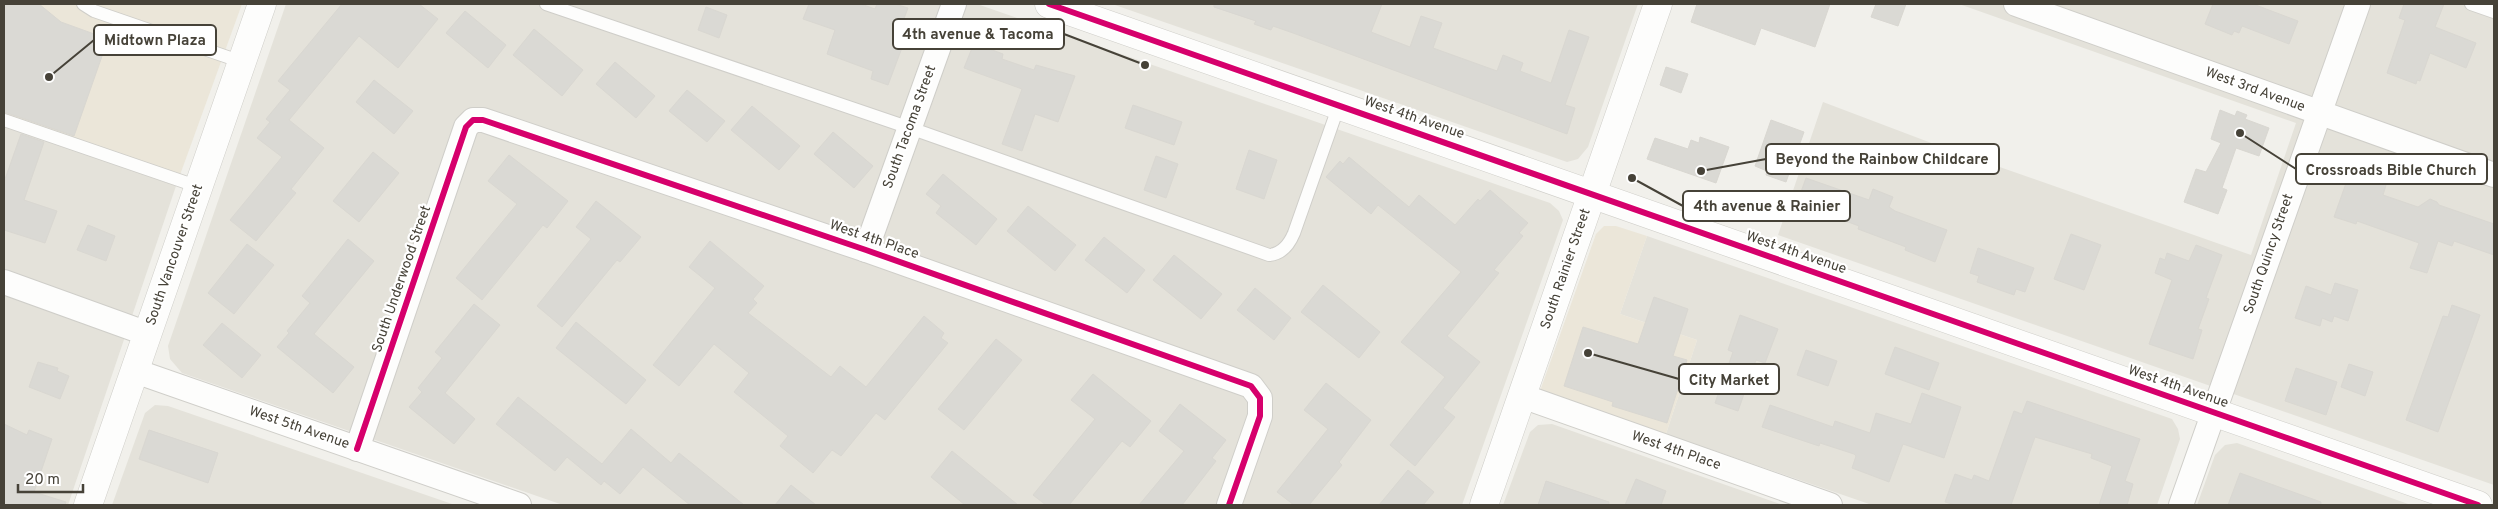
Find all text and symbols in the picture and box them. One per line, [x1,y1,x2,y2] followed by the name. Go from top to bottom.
[893,19,1064,49] callout: 4th avenue & Tacoma
[94,25,216,55] callout: Midtown Plaza
[902,26,1054,45] text: 4th avenue & Tacoma
[104,32,206,51] text: Midtown Plaza
[880,63,940,191] street label: South Tacoma Street
[2203,64,2307,116] street label: West 3rd Avenue
[1362,93,1466,143] street label: West 4th Avenue
[1766,144,1999,174] callout: Beyond the Rainbow Childcare
[1775,151,1989,170] text: Beyond the Rainbow Childcare
[2296,154,2487,184] callout: Crossroads Bible Church
[2305,162,2477,181] text: Crossroads Bible Church
[143,182,207,328] street label: South Vancouver Street
[1683,191,1850,221] callout: 4th avenue & Rainier
[2240,192,2298,316] street label: South Quincy Street
[1693,198,1841,217] text: 4th avenue & Rainier
[369,203,435,355] street label: South Underwood Street
[1537,206,1595,332] street label: South Rainier Street
[827,217,921,263] street label: West 4th Place
[1744,228,1848,278] street label: West 4th Avenue
[2126,362,2230,412] street label: West 4th Avenue
[1679,364,1779,394] callout: City Market
[1689,372,1769,391] text: City Market
[247,403,351,453] street label: West 5th Avenue
[1629,428,1723,474] street label: West 4th Place
[18,462,82,494] scale bar
[25,471,60,490] text: 20 m

